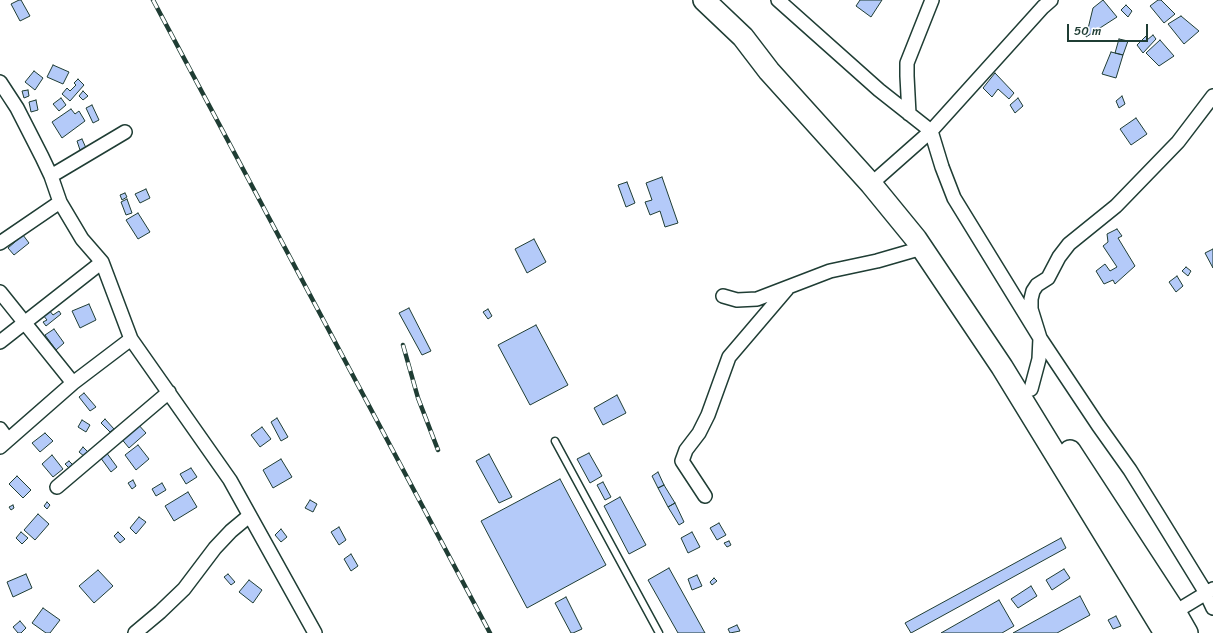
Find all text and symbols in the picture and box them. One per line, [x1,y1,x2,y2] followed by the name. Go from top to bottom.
[1069,16,1150,42] scale bar
[1074,20,1101,42] text: 50 m

